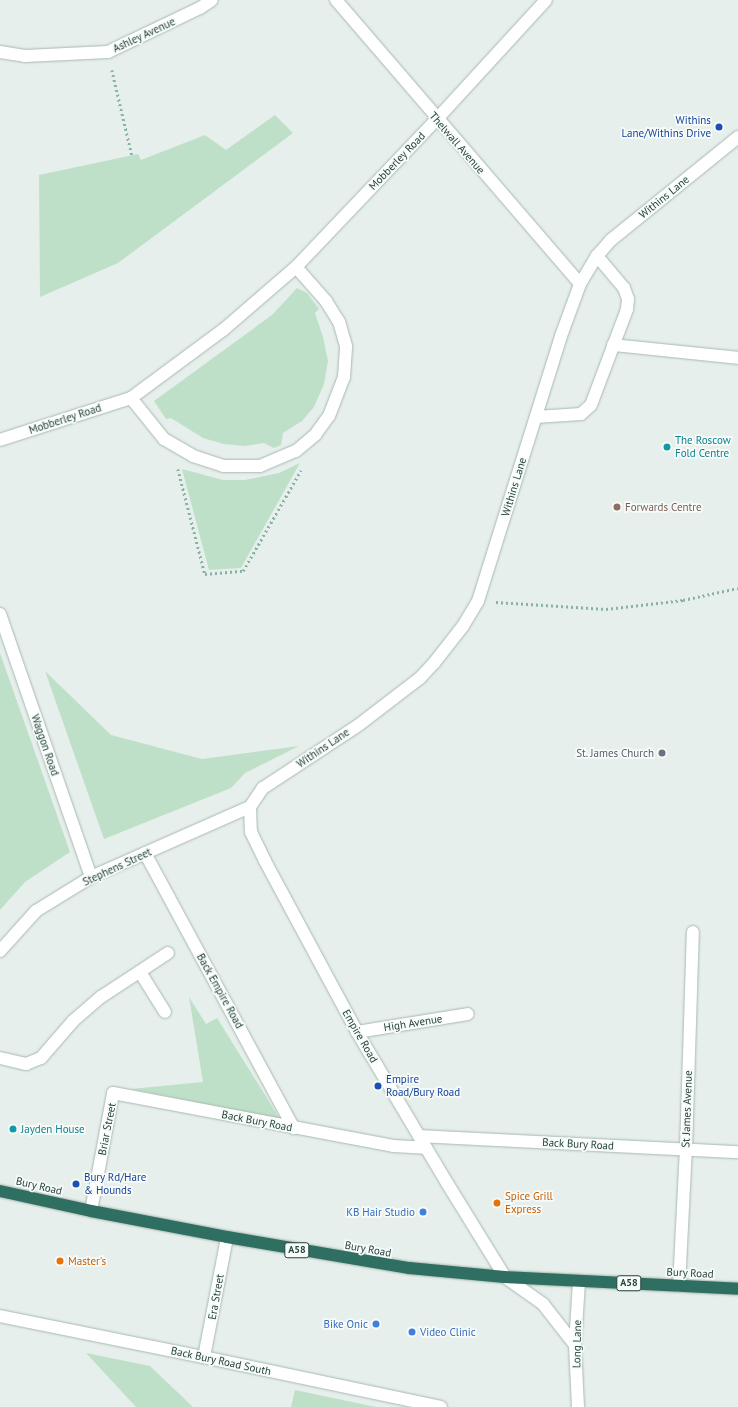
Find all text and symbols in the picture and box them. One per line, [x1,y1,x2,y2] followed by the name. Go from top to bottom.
[110,15,178,55] street label: Ashley Avenue
[426,109,488,177] street label: Thelwall Avenue
[622,114,711,140] place label: Withins Lane/Withins Drive
[714,122,724,132] marker: Withins Lane/Withins Drive
[366,129,428,193] street label: Mobberley Road
[636,173,692,221] street label: Withins Lane
[27,401,103,437] street label: Mobberley Road
[675,434,731,460] place label: The Roscow Fold Centre
[662,442,672,452] marker: The Roscow Fold Centre
[499,456,529,518] street label: Withins Lane
[625,500,702,514] place label: Forwards Centre
[612,502,622,512] marker: Forwards Centre
[28,713,62,777] street label: Waggon Road
[294,726,352,770] street label: Withins Lane
[575,746,654,760] place label: St. James Church
[657,748,667,758] marker: St. James Church
[81,845,153,889] street label: Stephens Street
[194,951,246,1031] street label: Back Empire Road
[339,1007,381,1065] street label: Empire Road
[383,1012,443,1034] street label: High Avenue
[679,1070,695,1148] street label: St James Avenue
[386,1073,461,1099] place label: Empire Road/Bury Road
[373,1081,383,1091] marker: Empire Road/Bury Road
[95,1102,119,1156] street label: Briar Street
[220,1108,294,1134] street label: Back Bury Road
[21,1122,85,1136] place label: Jayden House
[8,1124,18,1134] marker: Jayden House
[541,1136,615,1152] street label: Back Bury Road
[84,1171,147,1197] place label: Bury Rd/Hare & Hounds
[14,1174,64,1198] street label: Bury Road
[71,1179,81,1189] marker: Bury Rd/Hare & Hounds
[505,1190,553,1216] place label: Spice Grill Express
[492,1198,502,1208] marker: Spice Grill Express
[346,1205,415,1219] place label: KB Hair Studio
[418,1207,428,1217] marker: KB Hair Studio
[343,1238,393,1260] street label: Bury Road
[284,1242,310,1258] road number: A58
[68,1254,106,1268] place label: Master's
[55,1256,65,1266] marker: Master's
[666,1265,714,1281] street label: Bury Road
[205,1273,227,1321] street label: Era Street
[616,1275,642,1291] road number: A58
[324,1317,368,1331] place label: Bike Onic
[371,1319,381,1329] marker: Bike Onic
[570,1320,584,1368] street label: Long Lane
[420,1325,476,1339] place label: Video Clinic
[407,1327,417,1337] marker: Video Clinic
[169,1344,273,1378] street label: Back Bury Road South

